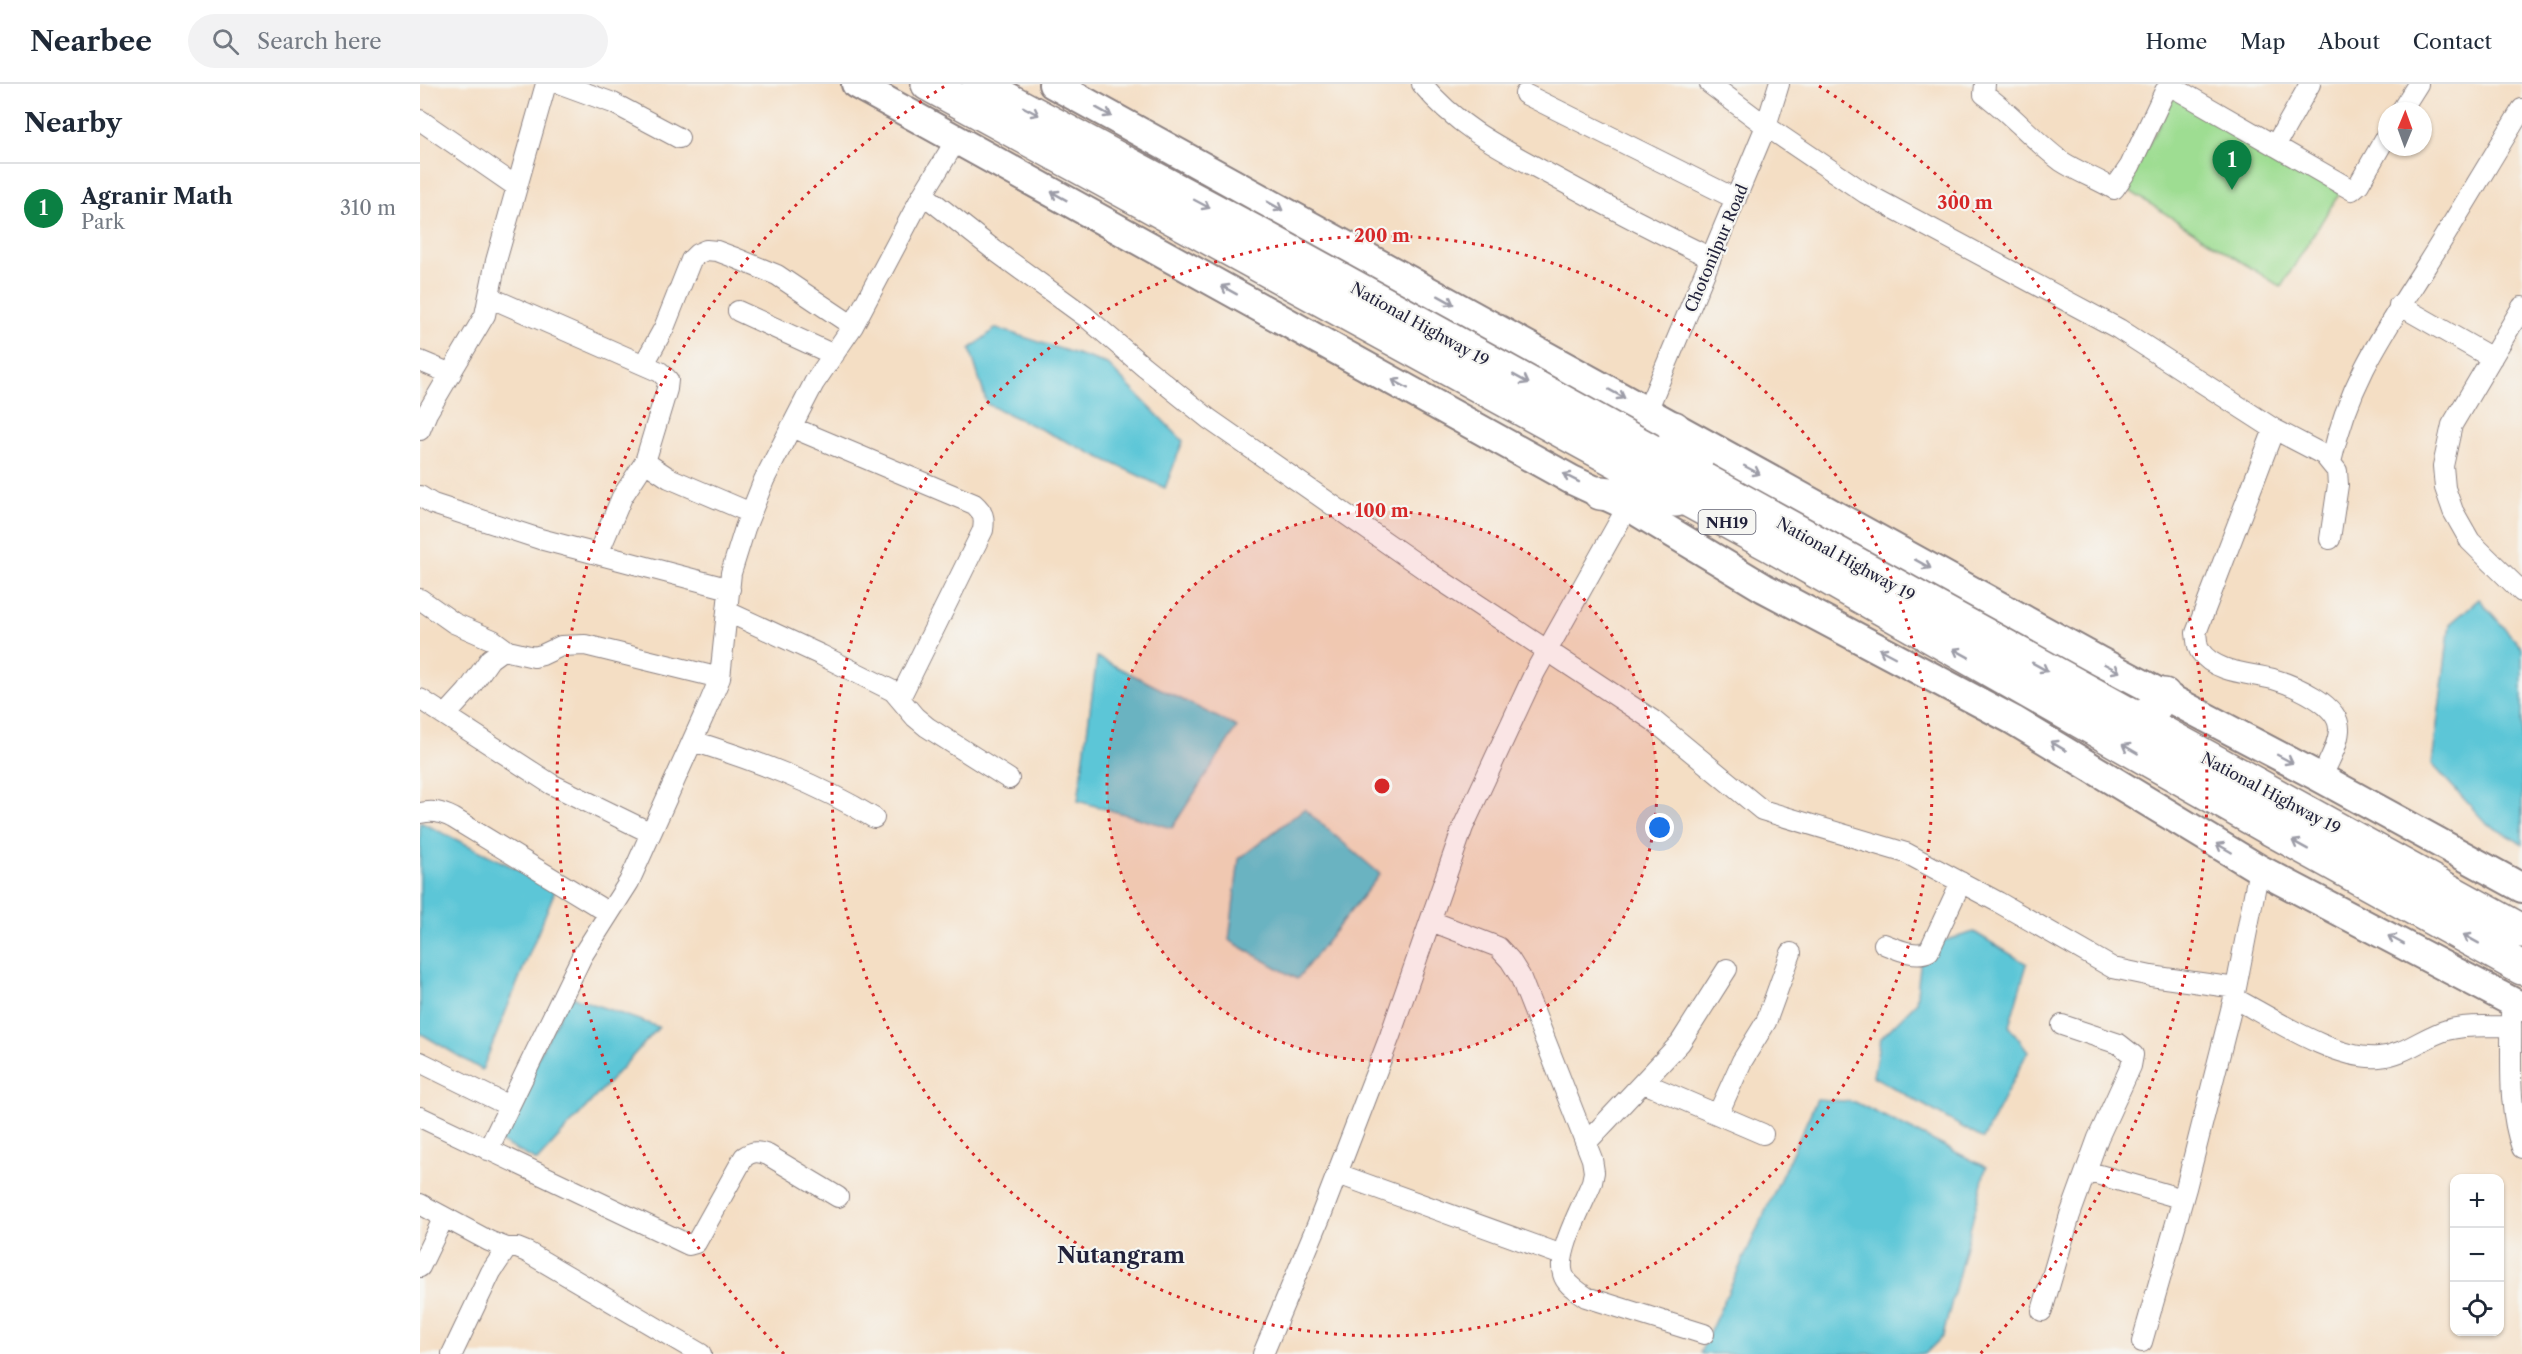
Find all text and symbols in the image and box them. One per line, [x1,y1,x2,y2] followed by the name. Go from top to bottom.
[188,14,608,68] search box
[30,24,152,58] text: Nearbee
[209,25,242,58] icon: search
[257,28,382,55] text: Search here
[2146,29,2207,54] text: Home
[2240,29,2285,54] text: Map
[2318,29,2380,54] text: About
[2413,29,2492,54] text: Contact
[2378,102,2432,156] north arrow
[1022,105,1039,117] one-way arrow
[1095,106,1112,118] one-way arrow
[24,107,122,139] text: Nearby
[2212,141,2252,190] pin: 1
[1680,181,1752,315] street label: Chotonilpur Road
[81,183,233,210] text: Agranir Math
[1050,190,1068,201] one-way arrow
[1937,192,1993,214] text: 300 m
[39,196,48,220] text: 1
[340,196,396,220] text: 310 m
[1193,199,1211,210] one-way arrow
[1266,200,1283,212] one-way arrow
[81,210,124,234] text: Park
[1354,225,1410,247] text: 200 m
[1347,278,1493,370] street label: National Highway 19
[1221,284,1238,296] one-way arrow
[1437,294,1454,306] one-way arrow
[1511,374,1529,385] one-way arrow
[1392,378,1409,390] one-way arrow
[1608,388,1625,400] one-way arrow
[1743,464,1760,476] one-way arrow
[1562,472,1580,484] one-way arrow
[1355,500,1409,522] text: 100 m
[1698,510,1756,534] road number: NH19
[1773,513,1919,605] street label: National Highway 19
[1914,558,1931,570] one-way arrow
[1878,646,1896,658] one-way arrow
[1952,647,1970,658] one-way arrow
[2031,661,2048,673] one-way arrow
[2103,663,2121,674] one-way arrow
[2050,740,2067,752] one-way arrow
[2122,743,2139,755] one-way arrow
[2198,748,2344,838] street label: National Highway 19
[2276,753,2293,765] one-way arrow
[1372,776,1392,796] centre of rings
[1645,813,1674,842] your location
[2292,839,2309,851] one-way arrow
[2216,842,2233,854] one-way arrow
[2462,933,2479,945] one-way arrow
[2387,934,2405,945] one-way arrow
[2450,1174,2504,1336] map controls
[2450,1174,2504,1228] button: +
[2450,1228,2504,1282] button: −
[1057,1242,1185,1269] district label: Nutangram
[2450,1282,2504,1336] button: locate

